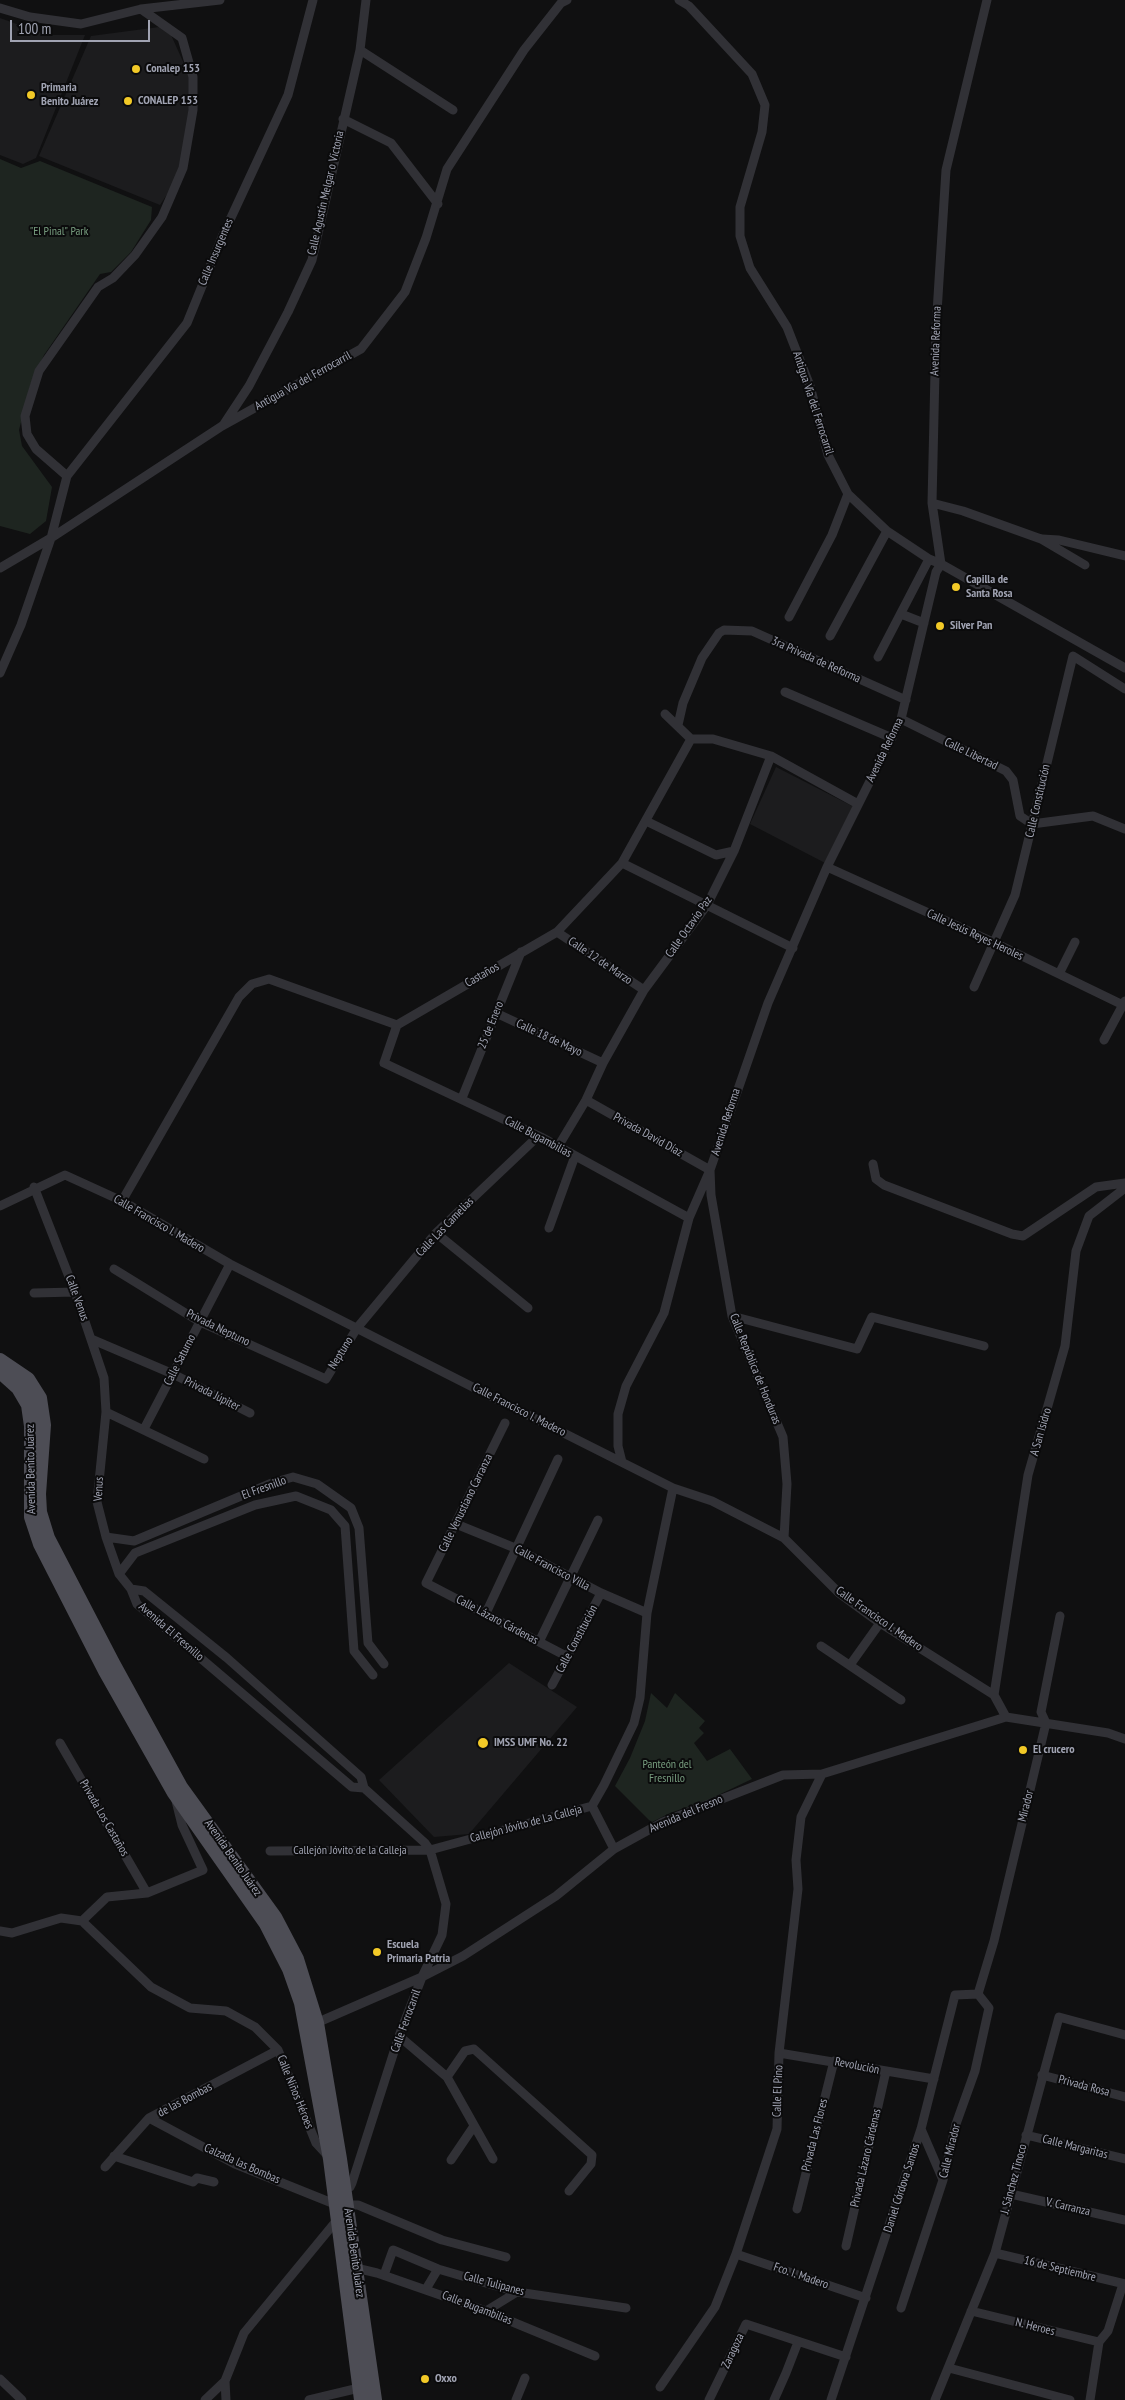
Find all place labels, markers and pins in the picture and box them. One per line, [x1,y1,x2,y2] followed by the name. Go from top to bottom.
[146,62,200,76] place label: Conalep 153
[130,63,142,75] marker: Conalep 153
[41,81,98,109] place label: Primaria Benito Juárez
[25,89,37,101] marker: Primaria Benito Juárez
[138,94,198,108] place label: CONALEP 153
[122,95,134,107] marker: CONALEP 153
[966,573,1013,601] place label: Capilla de Santa Rosa
[950,581,962,593] marker: Capilla de Santa Rosa
[950,619,993,633] place label: Silver Pan
[934,620,946,632] marker: Silver Pan
[476,1736,490,1750] marker: IMSS UMF No. 22
[494,1736,568,1750] place label: IMSS UMF No. 22
[1033,1743,1075,1757] place label: El crucero
[1017,1744,1029,1756] marker: El crucero
[387,1938,450,1966] place label: Escuela Primaria Patria
[371,1946,383,1958] marker: Escuela Primaria Patria
[435,2372,457,2386] place label: Oxxo
[419,2373,431,2385] marker: Oxxo

